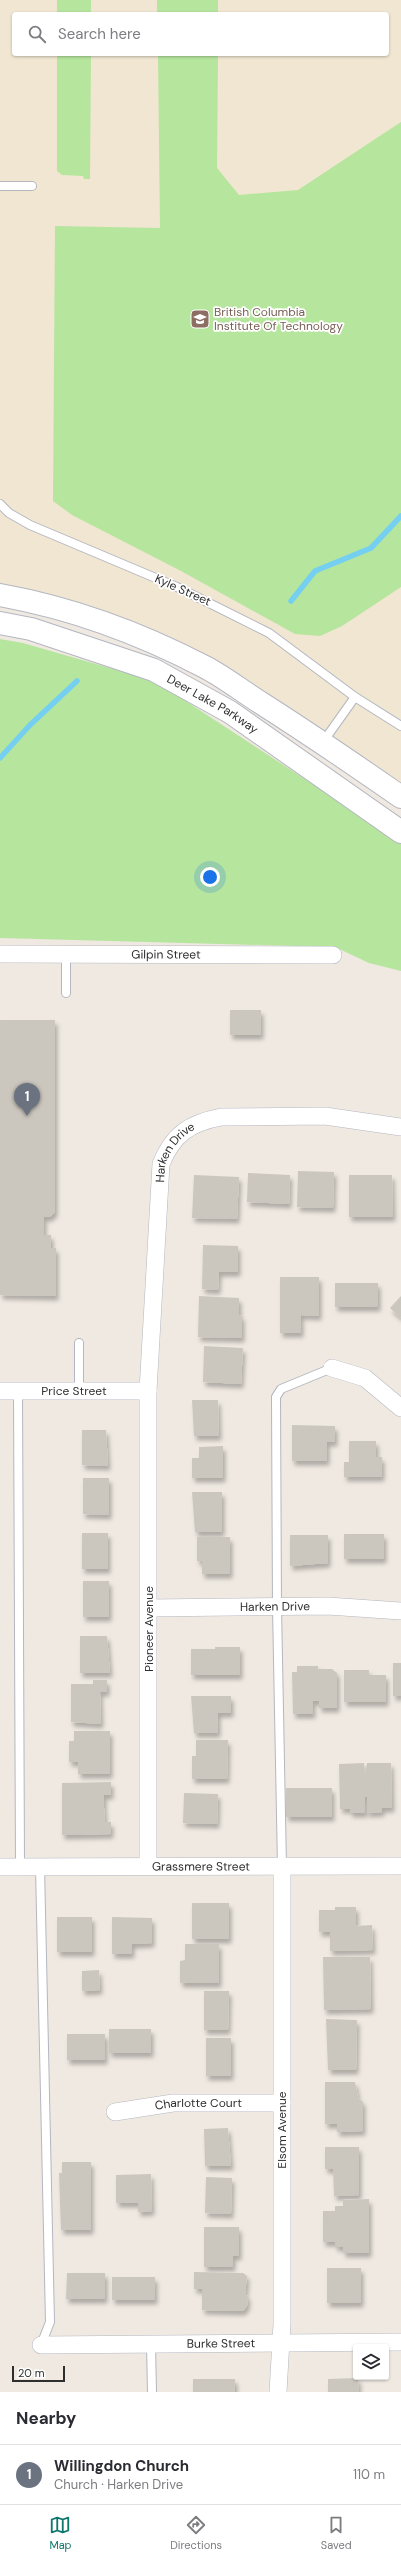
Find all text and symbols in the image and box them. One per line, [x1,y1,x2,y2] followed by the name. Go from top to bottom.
[12,12,389,56] search box
[26,23,48,45] icon: search
[58,24,141,44] text: Search here
[214,304,343,334] place label: British Columbia Institute Of Technology
[189,308,211,330] school or university icon: British Columbia Institute Of Technology
[152,571,214,610] street label: Kyle Street
[164,671,262,738] street label: Deer Lake Parkway
[200,867,220,887] your location
[131,946,201,963] street label: Gilpin Street
[14,1083,40,1116] pin: 1
[152,1118,198,1183] street label: Harken Drive
[41,1383,107,1399] street label: Price Street
[141,1586,157,1672] street label: Pioneer Avenue
[240,1598,310,1615] street label: Harken Drive
[152,1858,250,1875] street label: Grassmere Street
[274,2091,290,2169] street label: Elsom Avenue
[154,2095,242,2114] street label: Charlotte Court
[187,2335,256,2352] street label: Burke Street
[353,2344,389,2380] map controls
[353,2344,389,2380] button: layers
[12,2364,65,2383] scale bar
[18,2366,44,2380] text: 20 m
[16,2407,76,2429] text: Nearby
[54,2456,189,2476] text: Willingdon Church
[27,2466,31,2483] text: 1
[353,2466,385,2483] text: 110 m
[54,2476,183,2493] text: Church · Harken Drive
[49,2514,72,2552] tab: Map
[170,2514,222,2552] tab: Directions
[321,2514,352,2552] tab: Saved

